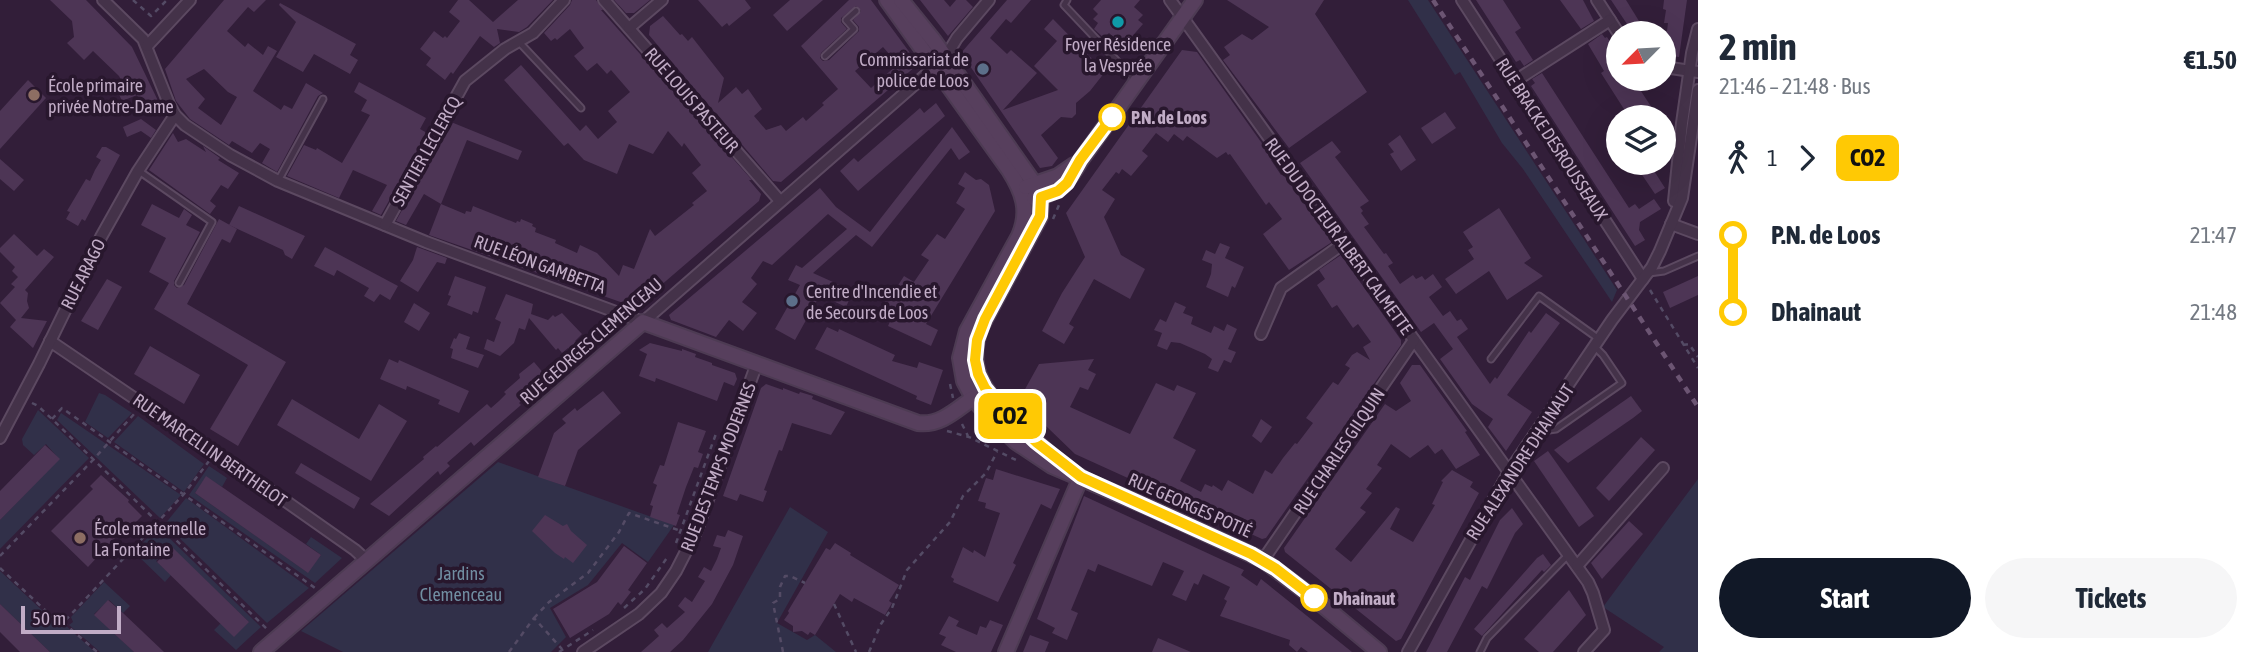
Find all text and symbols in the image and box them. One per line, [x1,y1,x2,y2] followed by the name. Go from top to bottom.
[1110,14,1126,30] marker: Foyer Résidence la Vesprée
[1606,21,1676,91] north arrow
[1606,21,1676,175] map controls
[1719,25,1797,68] text: 2 min
[1065,34,1171,76] place label: Foyer Résidence la Vesprée
[641,43,743,157] street label: RUE LOUIS PASTEUR
[2184,45,2237,75] text: €1.50
[859,49,969,91] place label: Commissariat de police de Loos
[1492,54,1613,225] street label: RUE BRACKE DESROUSSEAUX
[975,61,991,77] marker: Commissariat de police de Loos
[1719,73,1871,99] text: 21:46 – 21:48 · Bus
[48,75,174,117] place label: École primaire privée Notre-Dame
[26,87,42,103] marker: École primaire privée Notre-Dame
[387,92,465,209] street label: SENTIER LECLERCQ
[1099,104,1125,130] marker: P.N. de Loos
[1606,105,1676,175] button: layers
[1131,107,1207,128] place label: P.N. de Loos
[1261,134,1418,339] street label: RUE DU DOCTEUR ALBERT CALMETTE
[1719,139,1757,177] icon: walk
[1788,139,1826,177] icon: forward
[1850,144,1885,171] text: CO2
[1767,145,1778,171] text: 1
[1771,220,1880,250] text: P.N. de Loos
[2190,222,2237,248] text: 21:47
[471,230,609,298] street label: RUE LÉON GAMBETTA
[56,235,110,313] street label: RUE ARAGO
[515,273,667,409] street label: RUE GEORGES CLEMENCEAU
[806,281,937,323] place label: Centre d'Incendie et de Secours de Loos
[784,293,800,309] marker: Centre d'Incendie et de Secours de Loos
[1771,297,1861,327] text: Dhainaut
[2190,299,2237,325] text: 21:48
[676,379,760,554] street label: RUE DES TEMPS MODERNES
[1462,380,1578,544] street label: RUE ALEXANDRE DHAINAUT
[1289,384,1389,518] street label: RUE CHARLES GILQUIN
[129,389,291,511] street label: RUE MARCELLIN BERTHELOT
[970,393,1050,439] line badge: CO2
[992,402,1028,429] text: CO2
[1125,468,1255,542] street label: RUE GEORGES POTIÉ
[94,518,206,560] place label: École maternelle La Fontaine
[72,530,88,546] marker: École maternelle La Fontaine
[1719,558,1971,638] button: Start
[1985,558,2237,638] button: Tickets
[420,563,502,605] park label: Jardins Clemenceau
[1301,585,1327,611] marker: Dhainaut
[1333,588,1396,609] place label: Dhainaut
[21,603,121,635] scale bar
[32,607,66,629] text: 50 m

